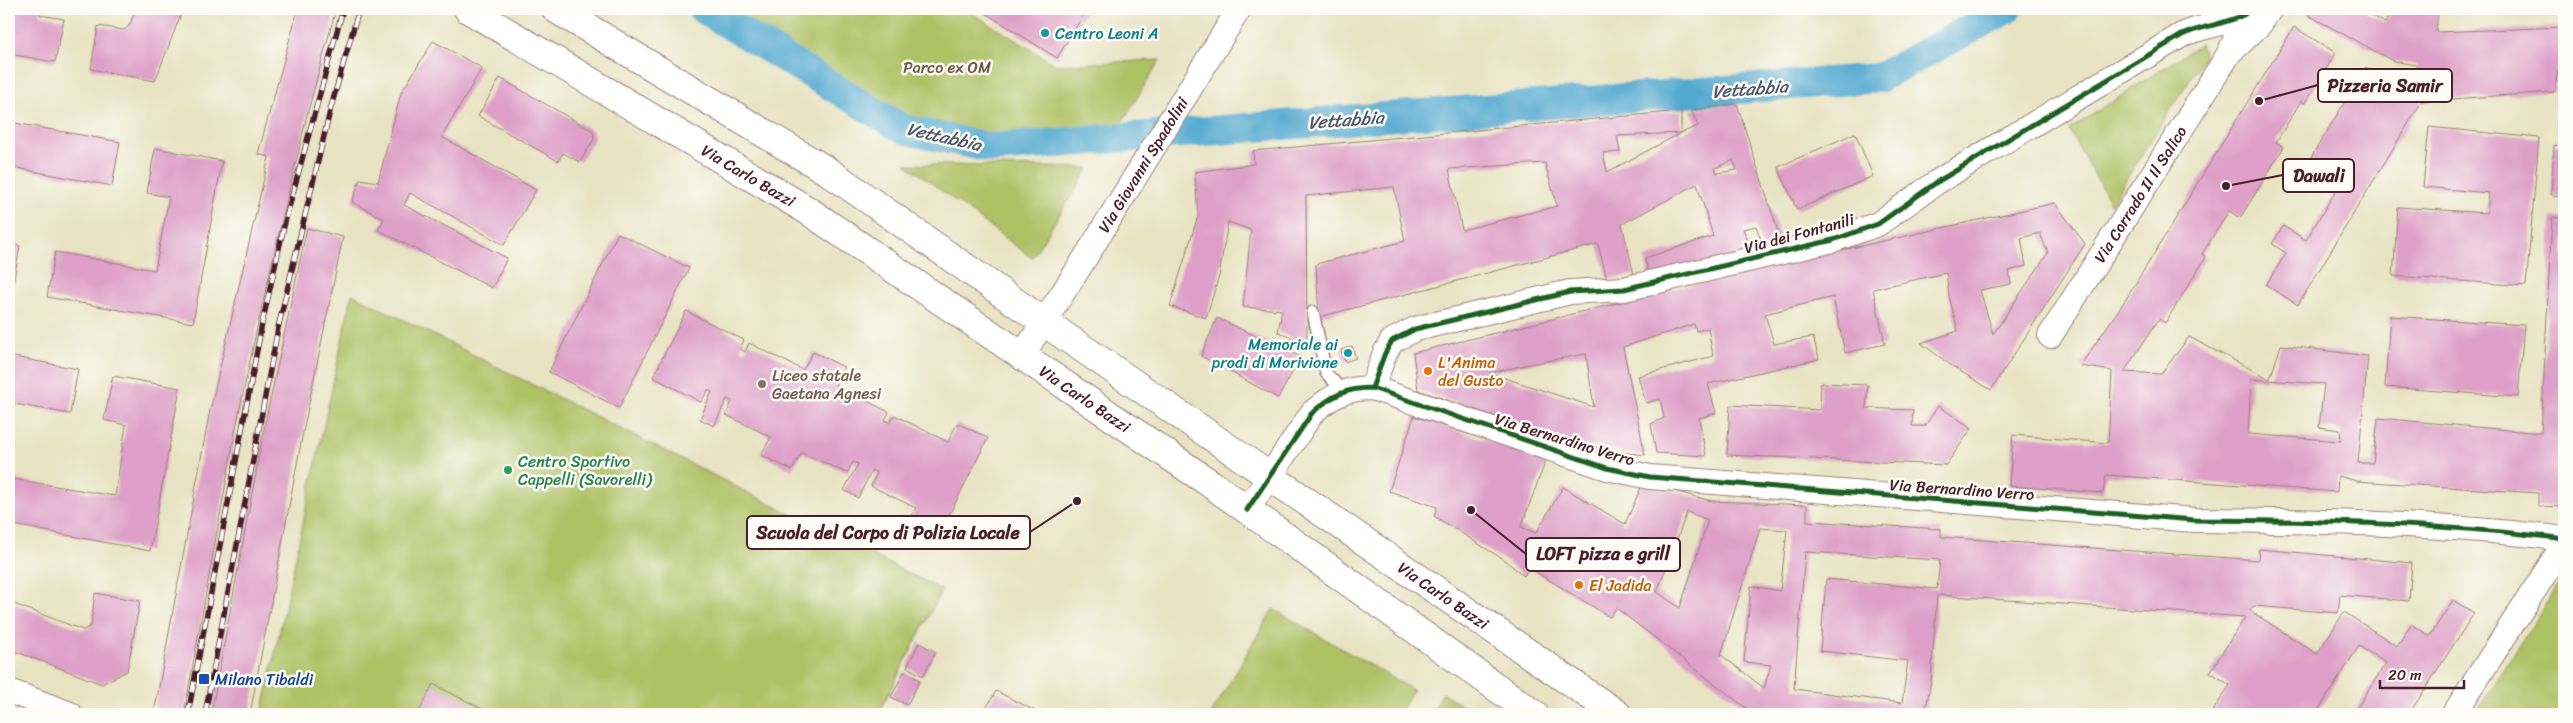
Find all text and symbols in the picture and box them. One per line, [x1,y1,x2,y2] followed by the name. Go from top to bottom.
[1055,19,1159,48] place label: Centro Leoni A
[1039,27,1051,39] marker: Centro Leoni A
[903,53,991,82] park label: Parco ex OM
[2318,69,2452,102] callout: Pizzeria Samir
[1711,70,1791,108] water label: Vettabbia
[2328,70,2444,102] text: Pizzeria Samir
[1090,91,1197,239] street label: Via Giovanni Spadolini
[1307,101,1387,139] water label: Vettabbia
[903,113,986,162] water label: Vettabbia
[2086,120,2195,269] street label: Via Corrado II Il Salico
[695,136,801,215] street label: Via Carlo Bazzi
[2283,159,2354,192] callout: Dawali
[2293,160,2346,192] text: Dawali
[1741,205,1858,262] street label: Via dei Fontanili
[1211,330,1339,377] place label: Memoriale ai prodi di Morivione
[1342,347,1354,359] marker: Memoriale ai prodi di Morivione
[1438,348,1503,395] place label: L'Anima del Gusto
[1033,357,1137,441] street label: Via Carlo Bazzi
[772,361,882,408] place label: Liceo statale Gaetana Agnesi
[1422,365,1434,377] marker: L'Anima del Gusto
[756,378,768,390] marker: Liceo statale Gaetana Agnesi
[1491,404,1638,475] street label: Via Bernardino Verro
[518,447,653,494] place label: Centro Sportivo Cappelli (Savorelli)
[502,464,514,476] marker: Centro Sportivo Cappelli (Savorelli)
[1889,470,2035,509] street label: Via Bernardino Verro
[747,516,1030,549] callout: Scuola del Corpo di Polizia Locale
[755,517,1020,549] text: Scuola del Corpo di Polizia Locale
[1526,538,1680,571] callout: LOFT pizza e grill
[1536,538,1671,570] text: LOFT pizza e grill
[1391,554,1495,638] street label: Via Carlo Bazzi
[1589,571,1651,600] place label: El Jadida
[1573,579,1585,591] marker: El Jadida
[2380,658,2464,690] scale bar
[2388,662,2422,688] text: 20 m
[215,665,314,694] place label: Milano Tibaldi
[197,672,211,686] marker: Milano Tibaldi

